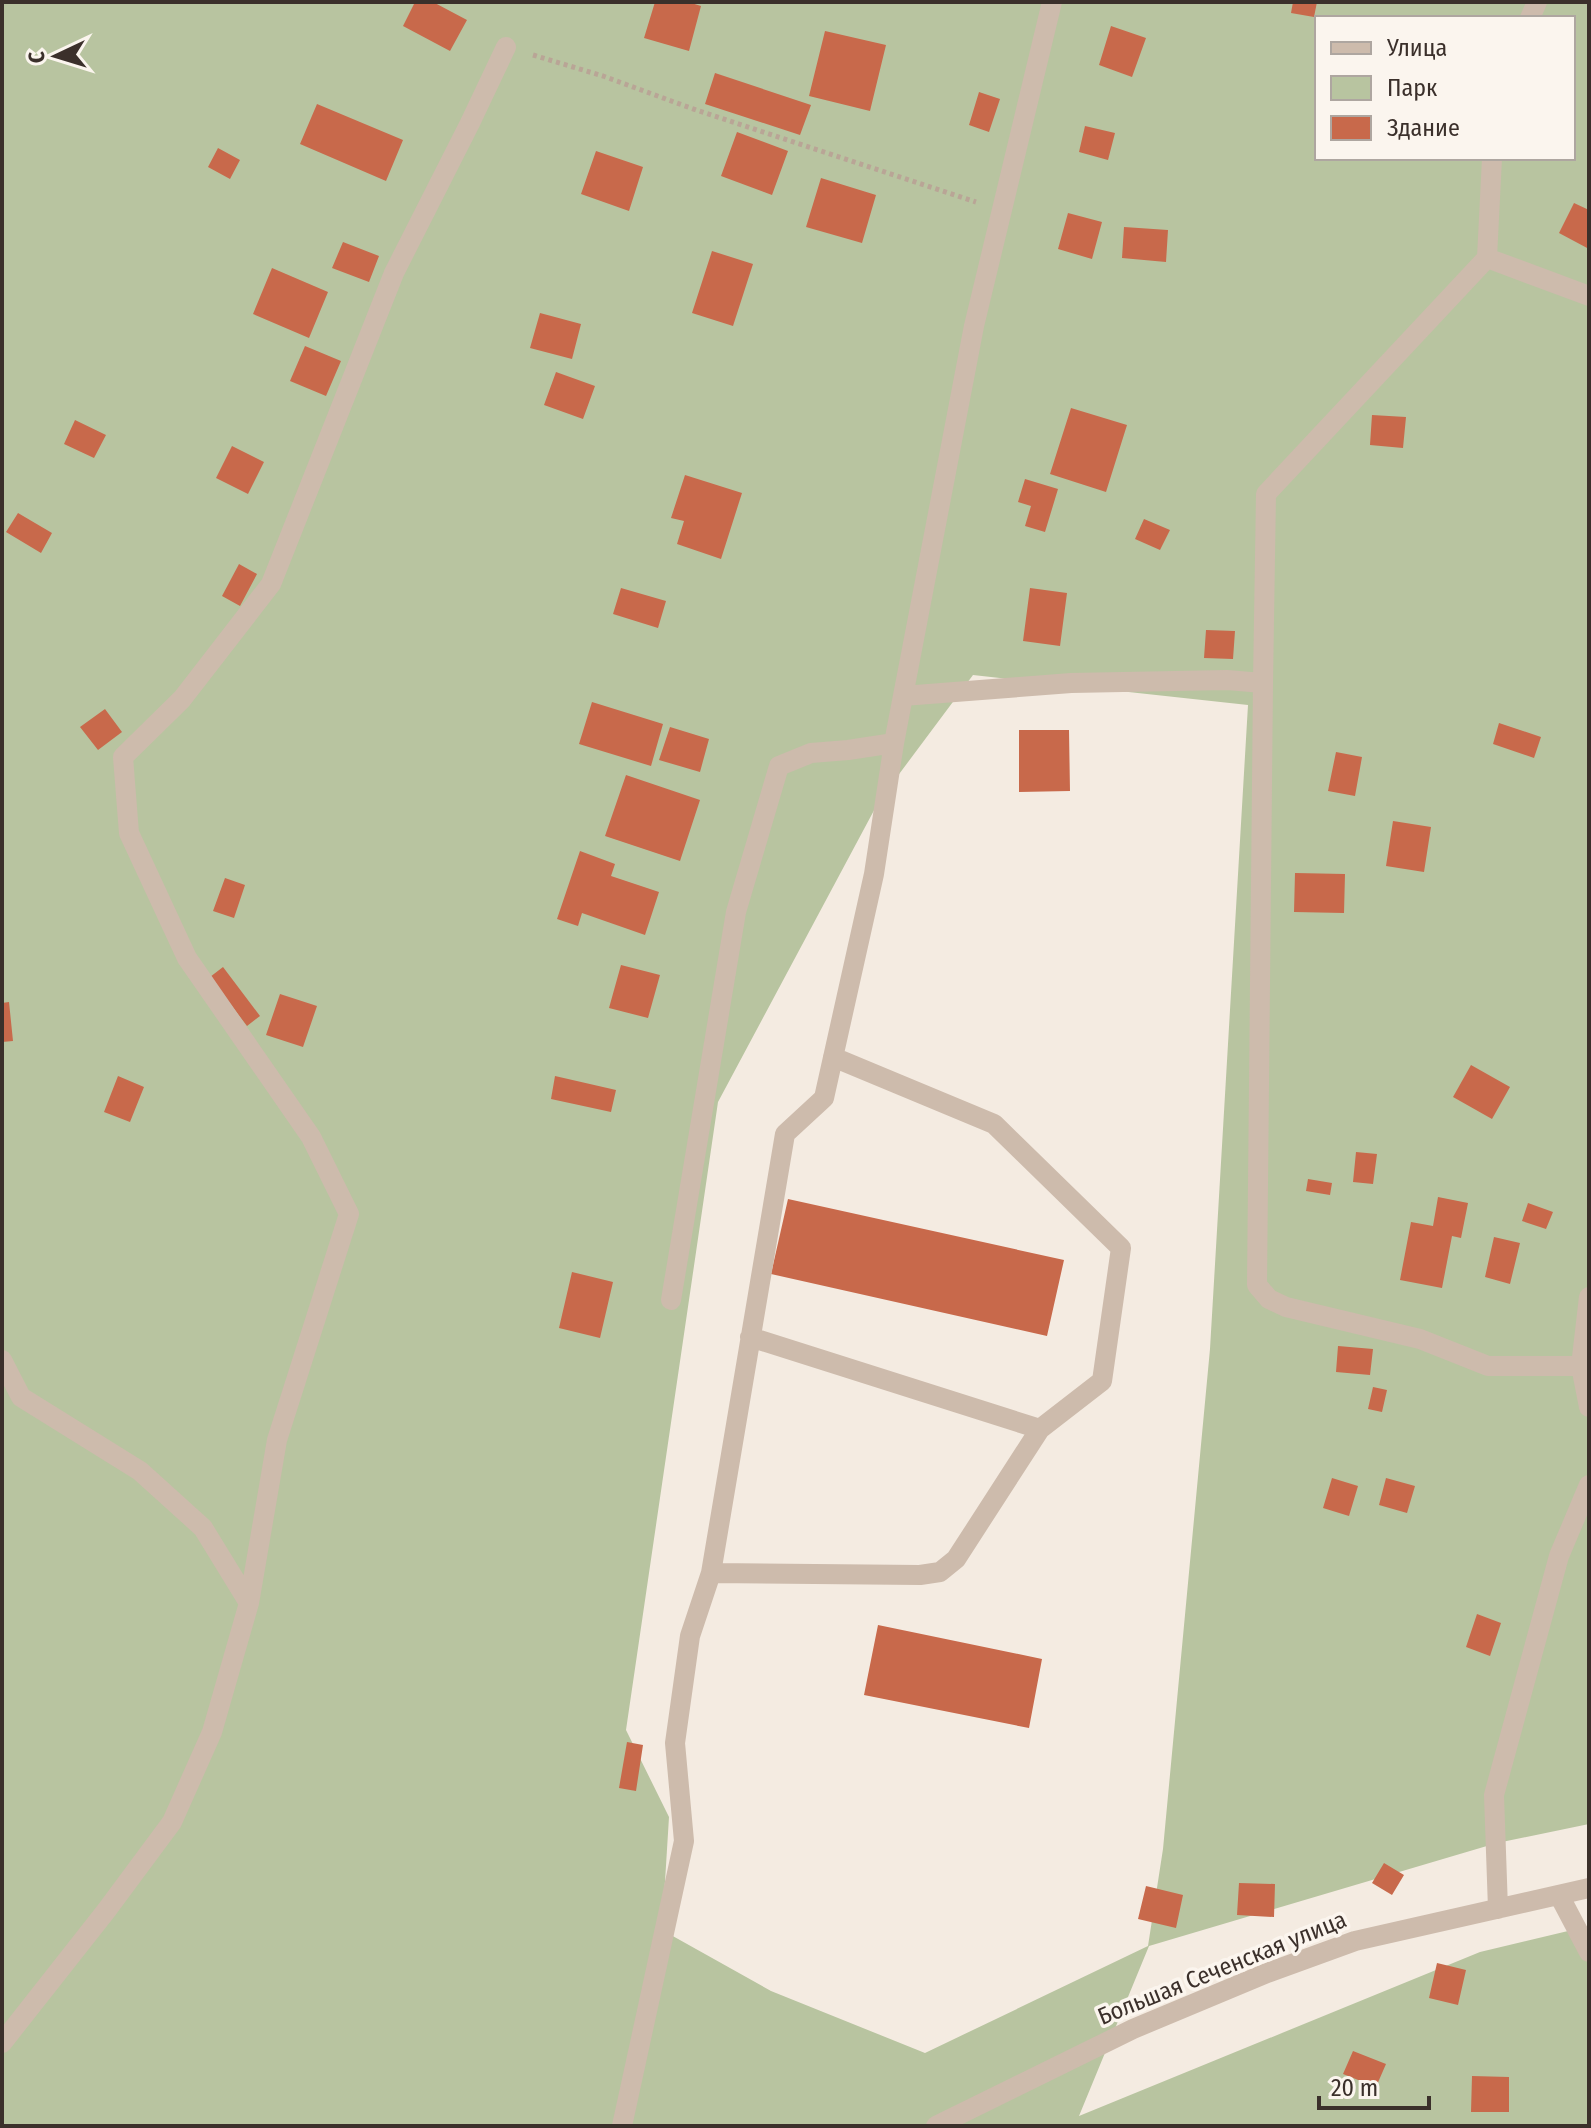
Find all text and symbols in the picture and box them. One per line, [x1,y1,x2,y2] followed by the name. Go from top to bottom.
[16,16,96,96] north arrow
[1315,16,1575,160] legend
[1386,34,1447,62] text: Улица
[23,50,50,64] text: С
[1387,74,1438,102] text: Парк
[1387,114,1460,142] text: Здание
[1094,1905,1350,2031] street label: Большая Сеченская улица
[1319,2060,1429,2110] scale bar
[1331,2074,1378,2102] text: 20 m

